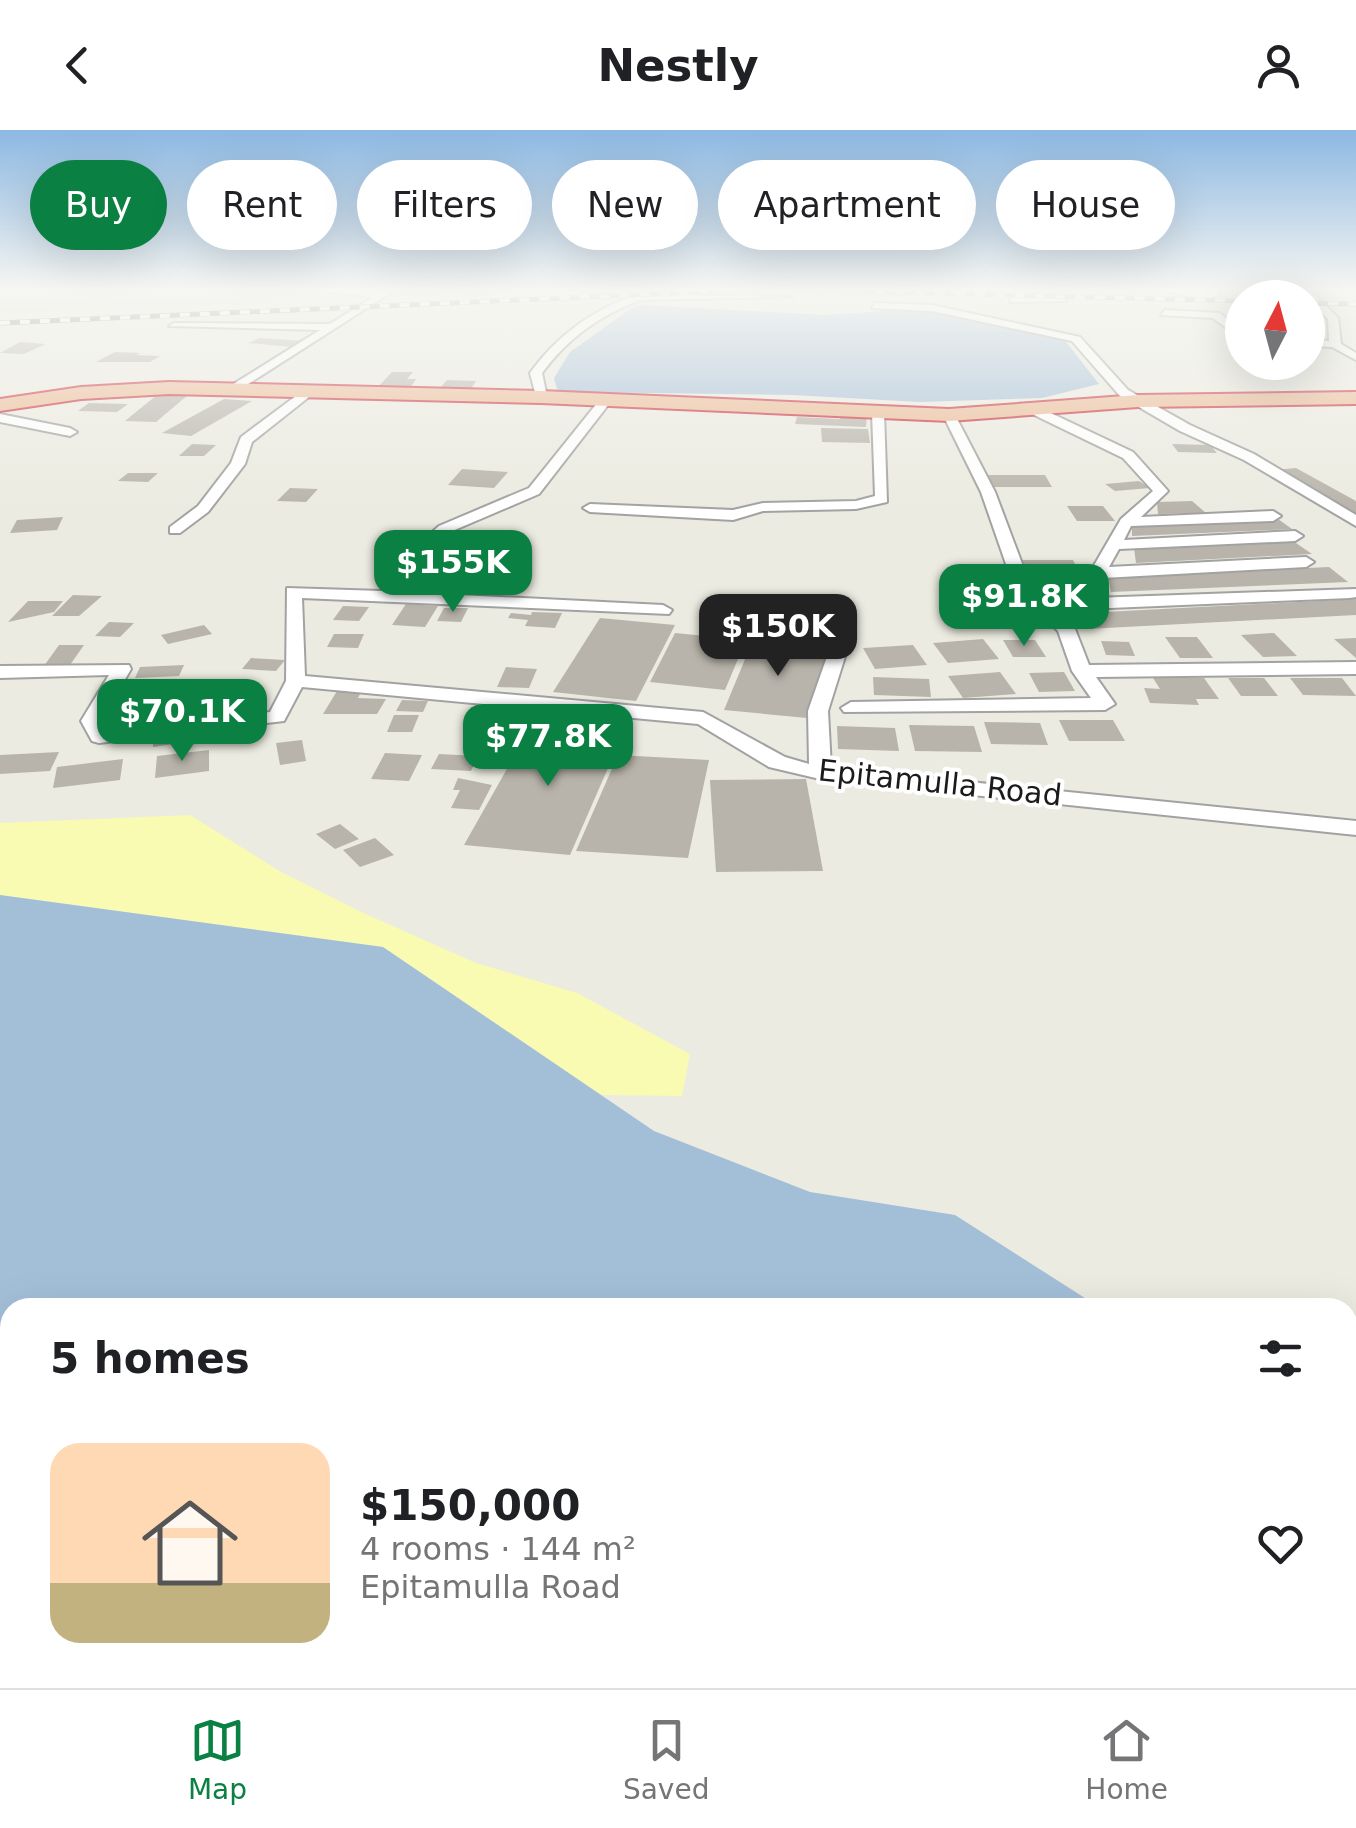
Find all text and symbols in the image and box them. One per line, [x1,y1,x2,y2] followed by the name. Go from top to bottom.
[50,38,105,93] icon: back
[1251,38,1306,93] icon: person
[597,39,759,92] text: Nestly
[30,160,167,250] chip: Buy
[187,160,337,250] chip: Rent
[357,160,532,250] chip: Filters
[552,160,698,250] chip: New
[718,160,976,250] chip: Apartment
[996,160,1175,250] chip: House
[1225,280,1325,380] north arrow
[1225,280,1325,380] map controls
[383,530,523,615] pin: $155K
[396,543,510,581] text: $155K
[943,564,1105,649] pin: $91.8K
[961,577,1087,615] text: $91.8K
[708,594,848,679] pin: $150K
[721,607,835,645] text: $150K
[101,679,263,764] pin: $70.1K
[119,692,245,730] text: $70.1K
[467,704,629,789] pin: $77.8K
[485,717,611,755] text: $77.8K
[817,752,1064,813] street label: Epitamulla Road
[1253,1331,1308,1386] icon: filters
[50,1334,250,1383] text: 5 homes
[360,1481,581,1530] text: $150,000
[130,1483,250,1603] icon: home
[1253,1516,1308,1571] icon: heart
[360,1530,636,1568] text: 4 rooms · 144 m²
[360,1568,621,1606] text: Epitamulla Road
[188,1713,247,1806] tab: Map
[623,1713,709,1806] tab: Saved
[1085,1713,1168,1806] tab: Home

